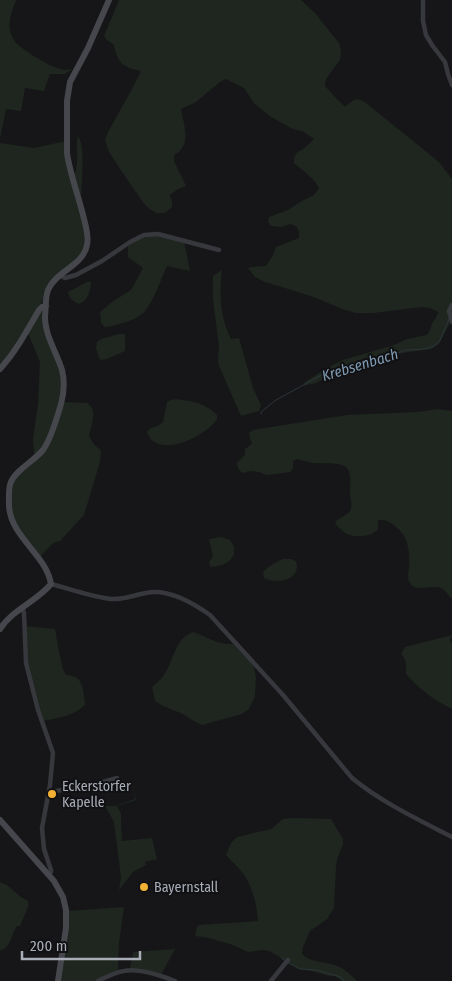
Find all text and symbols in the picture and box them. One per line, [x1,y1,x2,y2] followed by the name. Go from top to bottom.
[320,345,400,385] water label: Krebsenbach
[62,778,131,811] place label: Eckerstorfer Kapelle
[46,788,58,800] marker: Eckerstorfer Kapelle
[154,879,219,896] place label: Bayernstall
[138,881,150,893] marker: Bayernstall
[22,928,140,960] scale bar
[30,937,67,955] text: 200 m

